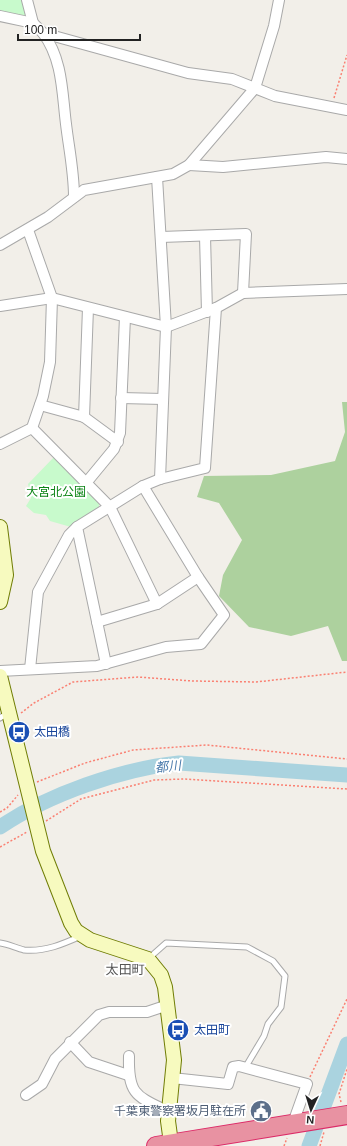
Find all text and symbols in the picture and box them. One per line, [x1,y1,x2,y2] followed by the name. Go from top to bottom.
[18,16,140,42] scale bar
[24,23,57,37] text: 100 m
[26,485,86,499] park label: 大宮北公園
[6,719,32,745] bus stop icon: 太田橋
[34,725,70,739] place label: 太田橋
[154,757,184,775] water label: 都川
[105,962,145,977] district label: 太田町
[165,1017,191,1043] bus stop icon: 太田町
[194,1023,230,1037] place label: 太田町
[291,1090,331,1130] north arrow
[248,1098,274,1124] public building icon: 千葉東警察署坂月駐在所
[114,1104,246,1118] place label: 千葉東警察署坂月駐在所
[306,1114,315,1126] text: N

